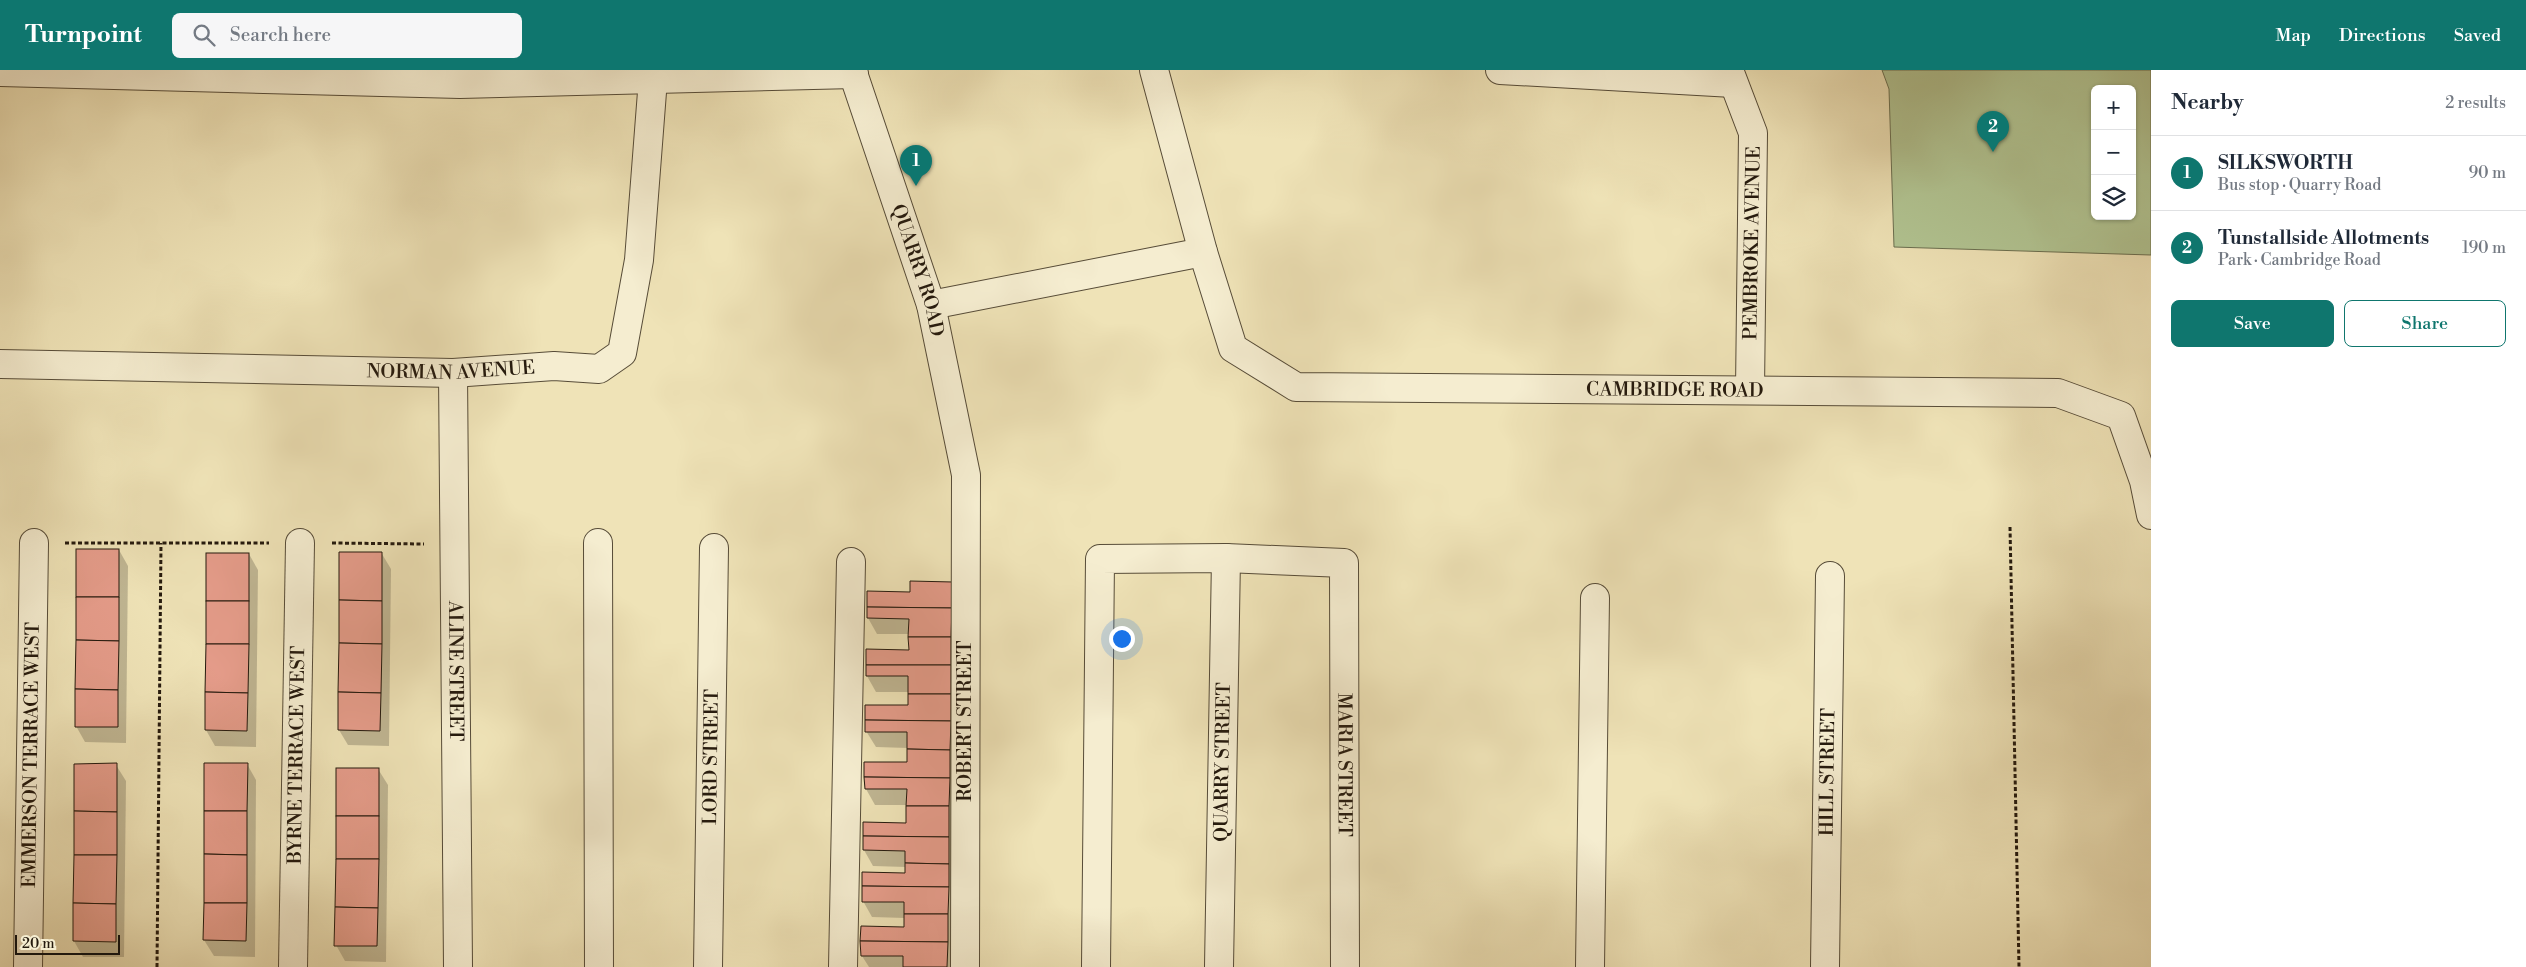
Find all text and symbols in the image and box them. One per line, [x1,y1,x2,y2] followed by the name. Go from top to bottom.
[172,13,522,58] search box
[25,20,142,50] text: Turnpoint
[190,21,218,49] icon: search
[230,23,331,47] text: Search here
[2275,24,2311,47] text: Map
[2339,24,2426,47] text: Directions
[2454,24,2501,47] text: Saved
[2091,85,2136,220] map controls
[2091,85,2136,130] button: +
[2171,90,2244,116] text: Nearby
[2445,93,2506,113] text: 2 results
[1977,111,2009,152] pin: 2
[2091,130,2136,175] button: −
[900,145,932,186] pin: 1
[1738,146,1766,340] street label: PEMBROKE AVENUE
[2218,151,2353,175] text: SILKSWORTH
[2183,163,2191,183] text: 1
[2468,163,2506,183] text: 90 m
[2091,175,2136,220] button: layers
[2218,175,2381,195] text: Bus stop · Quarry Road
[886,201,949,339] street label: QUARRY ROAD
[2218,226,2429,250] text: Tunstallside Allotments
[2182,238,2192,258] text: 2
[2462,238,2506,258] text: 190 m
[2218,250,2381,270] text: Park · Cambridge Road
[2171,300,2334,347] button: Save
[2344,300,2506,347] button: Share
[366,355,536,385] street label: NORMAN AVENUE
[1586,377,1764,403] street label: CAMBRIDGE ROAD
[443,600,468,741] street label: ALINE STREET
[17,622,45,888] street label: EMMERSON TERRACE WEST
[1109,626,1135,652] your location
[953,640,977,802] street label: ROBERT STREET
[283,646,310,865] street label: BYRNE TERRACE WEST
[1209,682,1236,842] street label: QUARRY STREET
[698,689,724,825] street label: LORD STREET
[1332,693,1357,837] street label: MARIA STREET
[1815,708,1840,836] street label: HILL STREET
[15,932,120,955] scale bar
[22,935,54,953] text: 20 m

